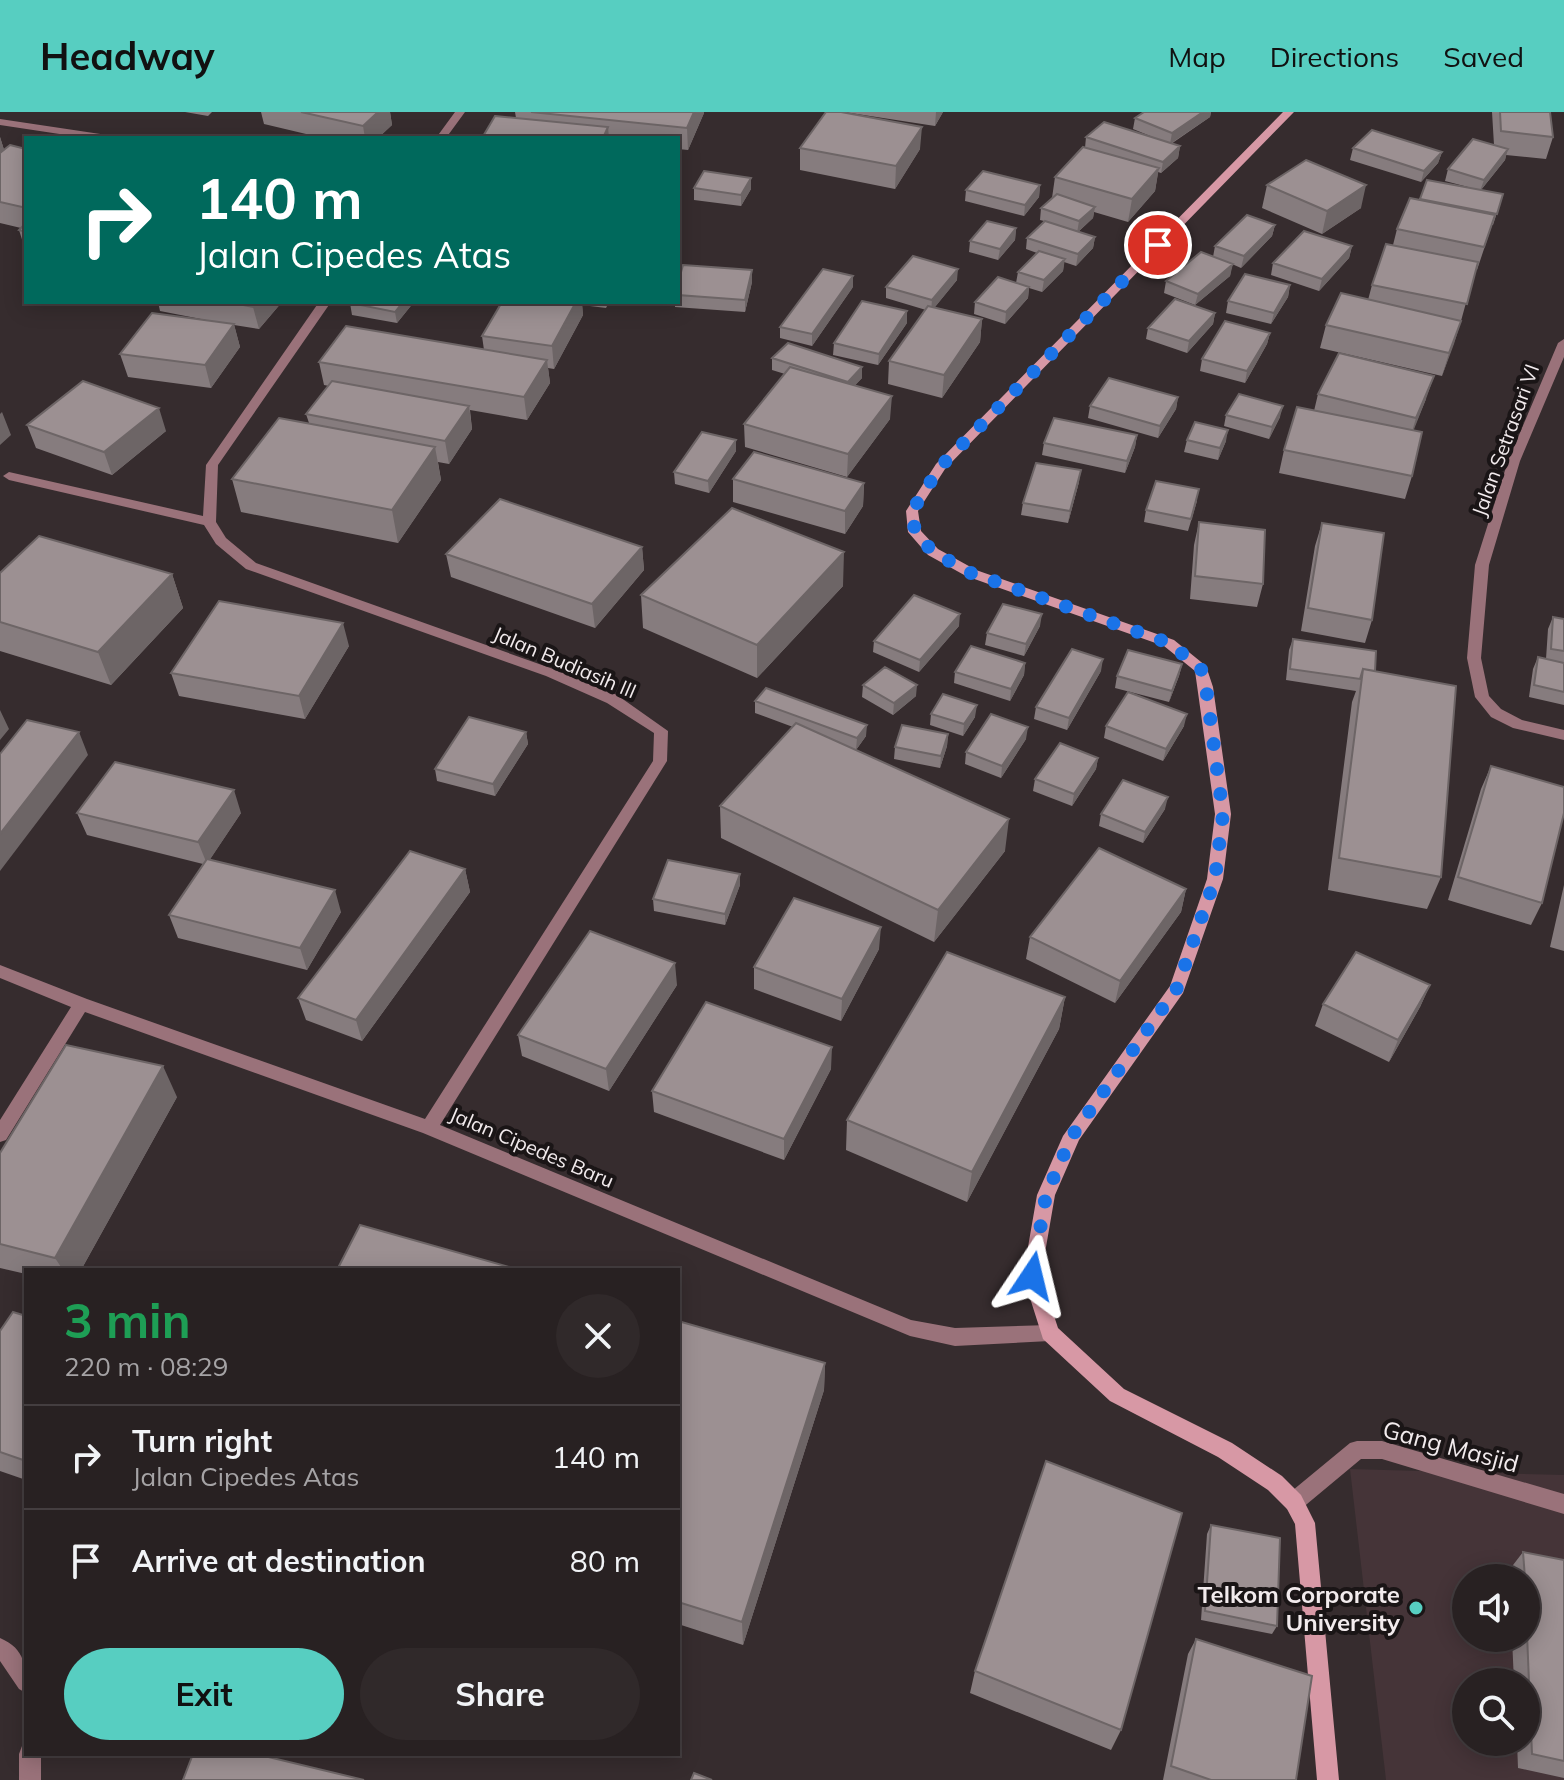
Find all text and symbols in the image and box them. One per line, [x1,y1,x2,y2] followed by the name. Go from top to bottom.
[40,32,215,80] text: Headway
[1168,39,1226,74] text: Map
[1270,39,1399,74] text: Directions
[1443,39,1524,74] text: Saved
[196,163,363,233] text: 140 m
[64,168,168,272] icon: right
[1124,211,1192,279] pin
[1136,223,1180,267] icon: arrive
[196,232,511,277] text: Jalan Cipedes Atas
[1466,361,1544,519] street label: Jalan Setrasari VI
[490,621,640,703] street label: Jalan Budiasih III
[446,1101,618,1193] street label: Jalan Cipedes Baru
[990,1234,1074,1318] position arrow
[64,1290,191,1350] text: 3 min
[556,1294,640,1378] button: close
[64,1350,228,1383] text: 220 m · 08:29
[1380,1413,1522,1479] street label: Gang Masjid
[132,1422,272,1460] text: Turn right
[64,1435,108,1479] icon: right
[552,1438,640,1476] text: 140 m
[132,1460,360,1493] text: Jalan Cipedes Atas
[64,1539,108,1583] icon: arrive
[132,1542,426,1580] text: Arrive at destination
[570,1542,640,1580] text: 80 m
[1452,1564,1540,1756] map controls
[1452,1564,1540,1652] button: sound
[1198,1579,1401,1637] place label: Telkom Corporate University
[1407,1599,1425,1617] marker: Telkom Corporate University
[64,1648,344,1740] button: Exit
[360,1648,640,1740] button: Share
[1452,1668,1540,1756] button: search

